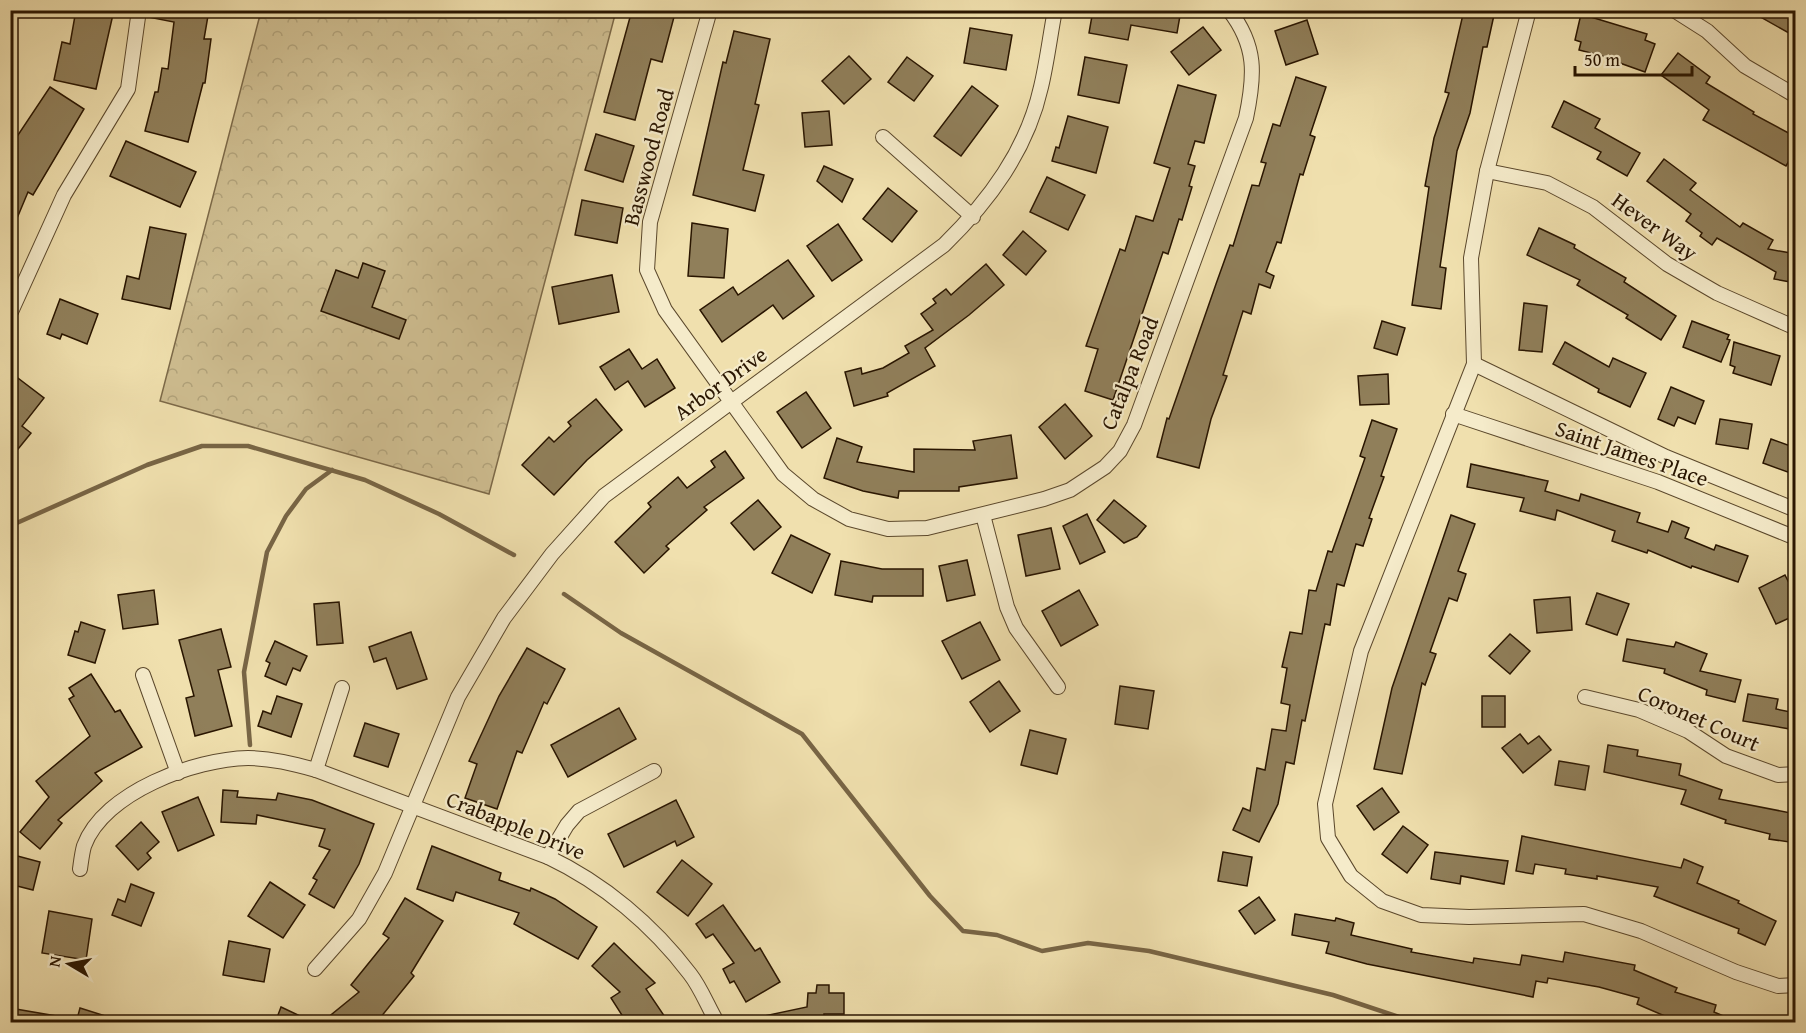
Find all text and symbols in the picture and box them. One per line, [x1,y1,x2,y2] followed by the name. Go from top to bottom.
[1575,39,1692,77] scale bar
[1584,46,1620,73] text: 50 m
[614,85,682,229] street label: Basswood Road
[1606,184,1704,268] street label: Hever Way
[1092,311,1166,435] street label: Catalpa Road
[667,338,773,428] street label: Arbor Drive
[1551,412,1713,494] street label: Saint James Place
[1633,677,1765,759] street label: Coronet Court
[442,783,590,867] street label: Crabapple Drive
[39,934,99,994] north arrow
[41,954,67,969] text: N

